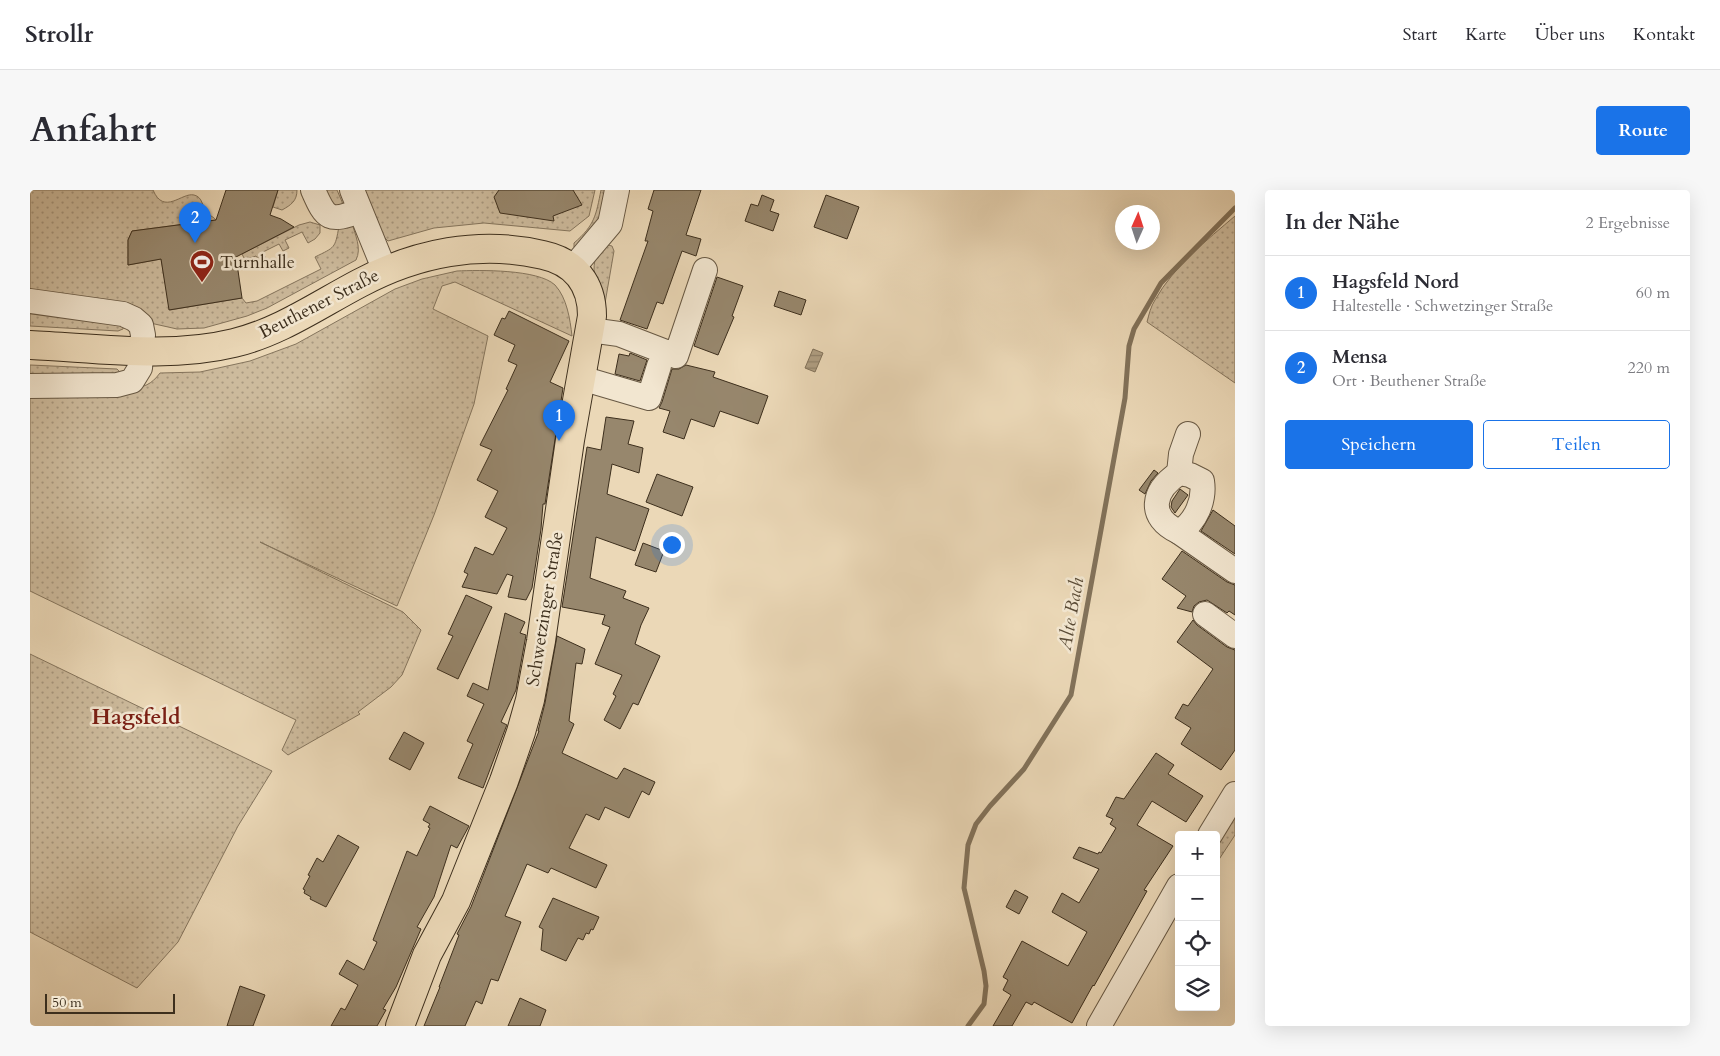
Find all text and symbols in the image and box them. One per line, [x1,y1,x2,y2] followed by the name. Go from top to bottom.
[25,18,93,51] text: Strollr
[1402,22,1437,47] text: Start
[1465,22,1507,47] text: Karte
[1535,22,1605,47] text: Über uns
[1633,22,1695,47] text: Kontakt
[30,106,156,154] text: Anfahrt
[1596,106,1690,155] button: Route
[179,202,211,243] pin: 2
[1115,205,1160,250] north arrow
[1285,208,1400,237] text: In der Nähe
[1585,212,1670,234] text: 2 Ergebnisse
[189,249,215,283] sports icon: Turnhalle
[220,250,295,275] place label: Turnhalle
[255,263,383,345] street label: Beuthener Straße
[1332,269,1459,295] text: Hagsfeld Nord
[1297,282,1305,304] text: 1
[1636,282,1670,304] text: 60 m
[1332,295,1553,317] text: Haltestelle · Schwetzinger Straße
[1332,344,1388,370] text: Mensa
[1297,357,1305,379] text: 2
[1628,357,1670,379] text: 220 m
[1332,370,1487,392] text: Ort · Beuthener Straße
[543,400,575,441] pin: 1
[1285,420,1473,469] button: Speichern
[1483,420,1670,469] button: Teilen
[520,530,570,688] street label: Schwetzinger Straße
[659,532,685,558] your location
[1052,575,1090,654] water label: Alte Bach
[92,702,181,732] district label: Hagsfeld
[1175,831,1220,1011] map controls
[1175,831,1220,876] button: +
[1175,876,1220,921] button: −
[1175,921,1220,966] button: locate
[1175,966,1220,1011] button: layers
[45,991,175,1014] scale bar
[52,993,82,1012] text: 50 m

